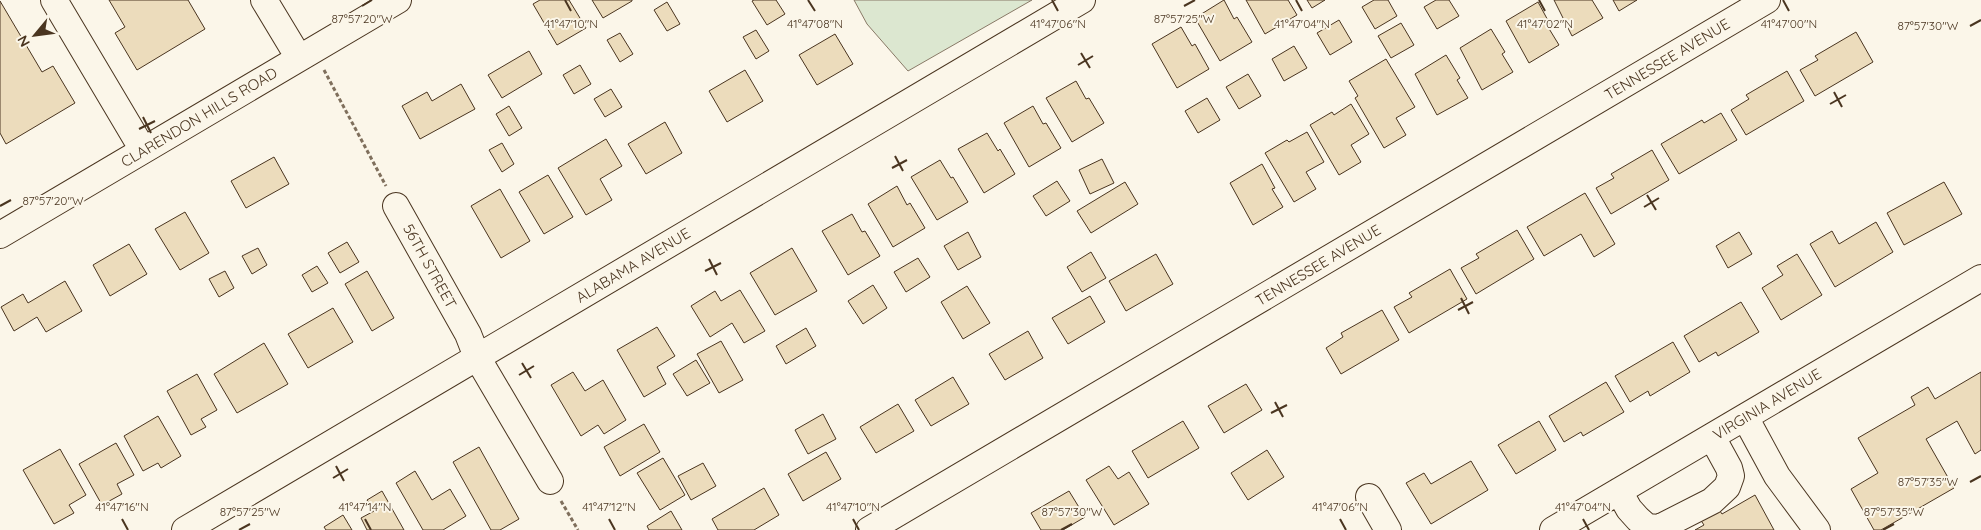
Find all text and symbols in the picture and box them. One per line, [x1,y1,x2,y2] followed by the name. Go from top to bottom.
[10,10,60,60] north arrow
[331,11,393,26] text: 87°57'20"W
[1154,11,1215,26] text: 87°57'25"W
[1601,14,1733,104] street label: TENNESSEE AVENUE
[544,16,598,31] text: 41°47'10"N
[787,16,843,31] text: 41°47'08"N
[1030,16,1086,31] text: 41°47'06"N
[1274,16,1330,31] text: 41°47'04"N
[1517,16,1573,31] text: 41°47'02"N
[1761,16,1817,31] text: 41°47'00"N
[1898,18,1959,33] text: 87°57'30"W
[13,32,34,50] text: N
[117,63,281,171] street label: CLARENDON HILLS ROAD
[22,193,84,208] text: 87°57'20"W
[399,220,461,312] street label: 56TH STREET
[1252,220,1384,310] street label: TENNESSEE AVENUE
[572,223,694,307] street label: ALABAMA AVENUE
[1709,364,1825,444] street label: VIRGINIA AVENUE
[1898,474,1959,489] text: 87°57'35"W
[95,499,149,514] text: 41°47'16"N
[338,499,392,514] text: 41°47'14"N
[582,499,636,514] text: 41°47'12"N
[826,499,880,514] text: 41°47'10"N
[1312,499,1368,514] text: 41°47'06"N
[1555,499,1611,514] text: 41°47'04"N
[220,504,281,519] text: 87°57'25"W
[1042,504,1103,519] text: 87°57'30"W
[1864,504,1925,519] text: 87°57'35"W

